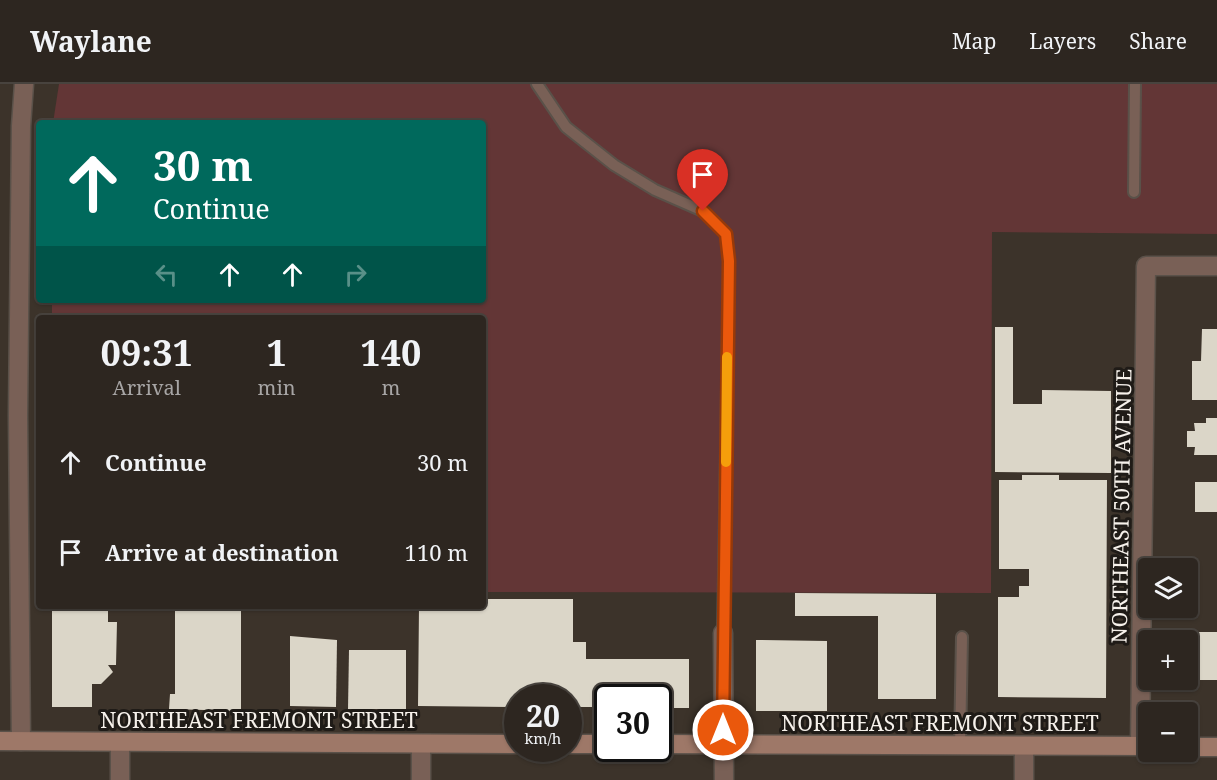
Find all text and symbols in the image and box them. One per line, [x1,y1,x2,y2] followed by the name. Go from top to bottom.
[30,22,152,60] text: Waylane
[952,27,996,55] text: Map
[1029,27,1096,55] text: Layers
[1129,27,1187,55] text: Share
[153,136,253,193] text: 30 m
[54,144,132,222] icon: ahead
[677,149,728,211] pin
[686,158,719,191] icon: arrive
[153,190,270,227] text: Continue
[150,258,183,291] icon: left
[213,258,246,291] icon: ahead
[276,258,309,291] icon: ahead
[339,258,372,291] icon: right
[101,328,193,377] text: 09:31
[266,328,287,377] text: 1
[360,328,421,377] text: 140
[1105,368,1137,644] street label: NORTHEAST 50TH AVENUE
[113,374,181,401] text: Arrival
[258,374,296,401] text: min
[381,374,400,401] text: m
[54,446,87,479] icon: ahead
[105,447,207,477] text: Continue
[417,447,468,477] text: 30 m
[54,536,87,569] icon: arrive
[105,537,339,567] text: Arrive at destination
[405,537,468,567] text: 110 m
[1138,558,1198,762] map controls
[1138,558,1198,618] button: layers
[1138,630,1198,690] button: +
[594,684,672,762] speed limit sign: 30
[526,695,560,736] text: 20
[691,698,755,762] position arrow
[1138,702,1198,762] button: −
[100,706,418,734] street label: NORTHEAST FREMONT STREET
[781,709,1099,737] street label: NORTHEAST FREMONT STREET
[525,728,561,748] text: km/h

